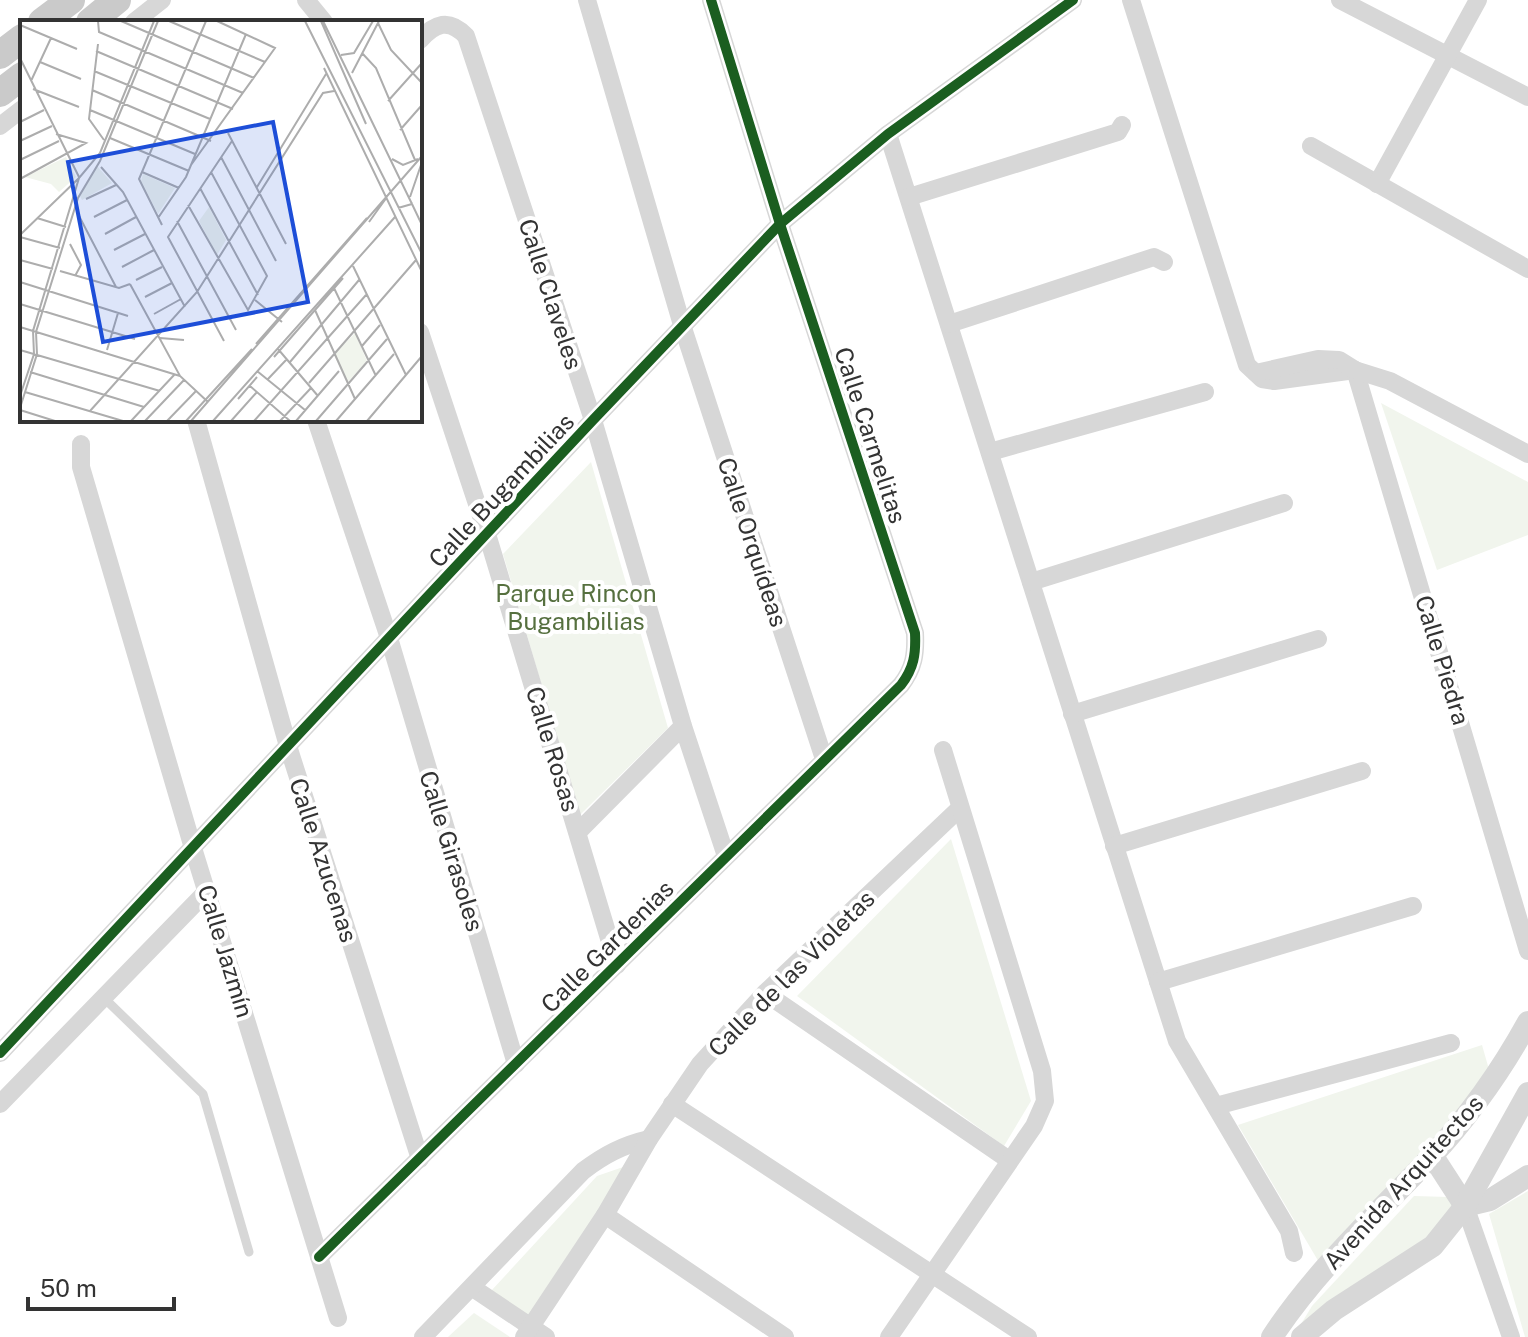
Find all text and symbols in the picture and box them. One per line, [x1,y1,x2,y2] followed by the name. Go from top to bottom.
[20,20,422,422] inset map
[513,215,589,373] street label: Calle Claveles
[829,343,913,527] street label: Calle Carmelitas
[423,407,579,573] street label: Calle Bugambilias
[712,454,794,630] street label: Calle Orquídeas
[495,579,657,635] park label: Parque Rincon Bugambilias
[1410,592,1476,728] street label: Calle Piedra
[521,683,585,815] street label: Calle Rosas
[414,767,490,935] street label: Calle Girasoles
[284,774,364,946] street label: Calle Azucenas
[535,874,679,1018] street label: Calle Gardenias
[193,881,259,1021] street label: Calle Jazmín
[702,884,880,1062] street label: Calle de las Violetas
[1317,1089,1489,1275] street label: Avenida Arquitectos
[28,1261,174,1311] scale bar
[40,1274,97,1302] text: 50 m

